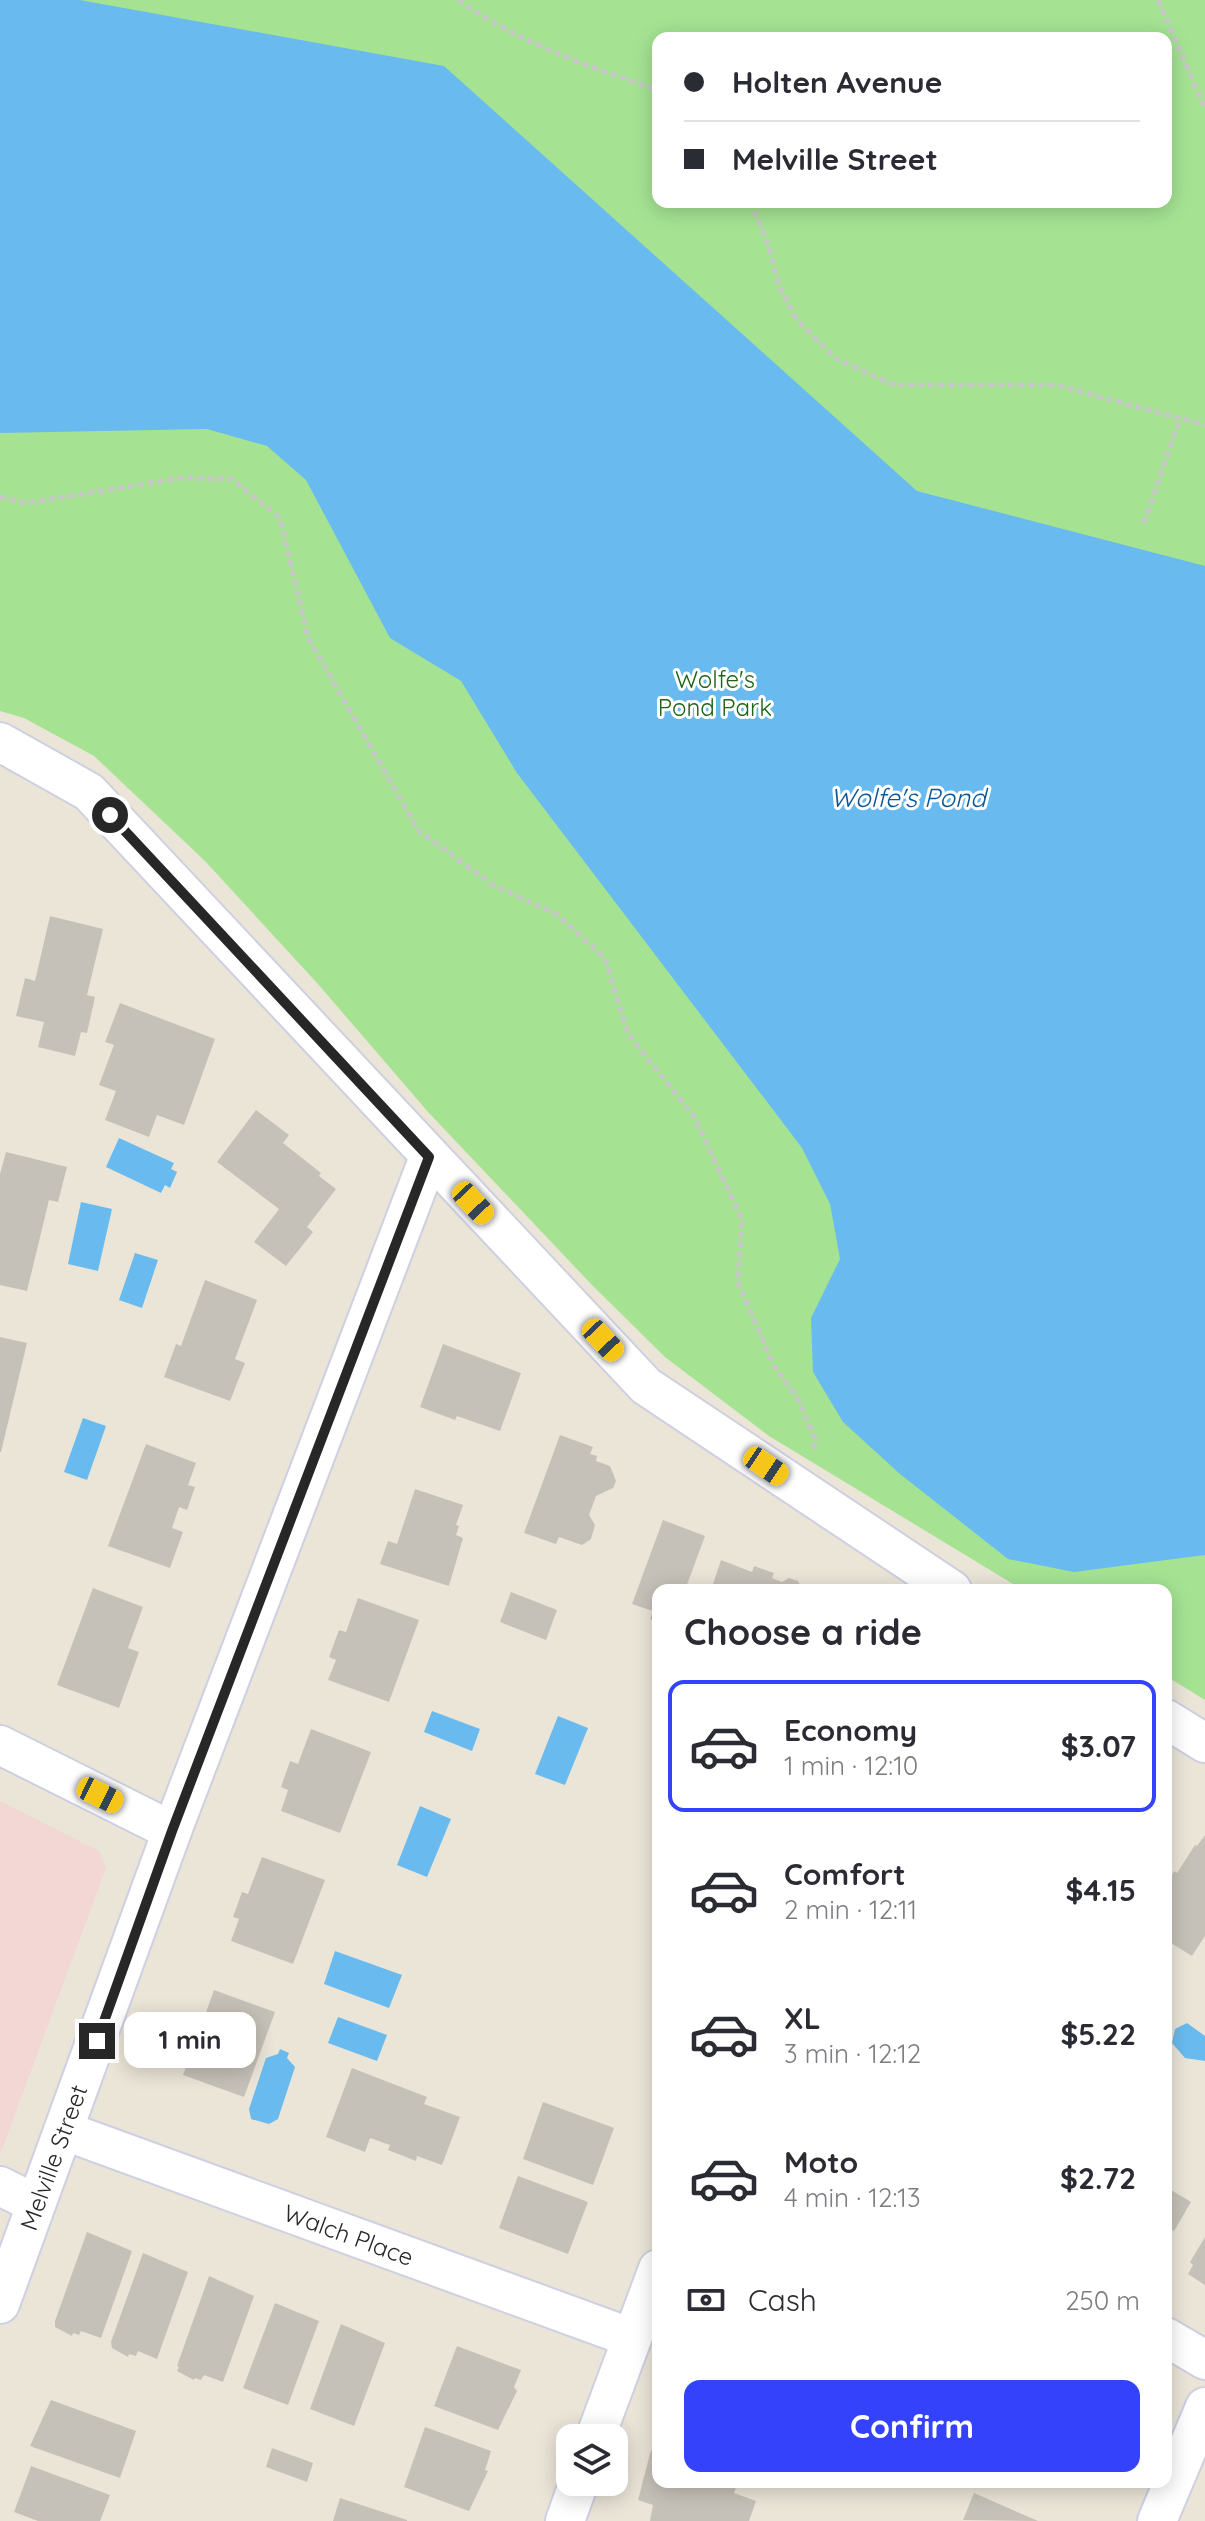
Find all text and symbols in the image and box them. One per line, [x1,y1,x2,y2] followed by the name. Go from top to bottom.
[732,63,942,101] text: Holten Avenue
[732,140,938,178] text: Melville Street
[658,664,772,722] park label: Wolfe's Pond Park
[830,781,989,814] water label: Wolfe's Pond
[92,797,128,833] route start
[448,1177,498,1229] car
[578,1314,628,1366] car
[739,1443,793,1489] car
[684,1609,922,1654] text: Choose a ride
[688,1710,760,1782] icon: car
[784,1711,917,1749] text: Economy
[1061,1727,1136,1765] text: $3.07
[784,1749,918,1782] text: 1 min · 12:10
[73,1774,127,1816] car
[688,1854,760,1926] icon: car
[784,1855,905,1893] text: Comfort
[1066,1871,1136,1909] text: $4.15
[784,1893,917,1926] text: 2 min · 12:11
[688,1998,760,2070] icon: car
[784,1999,821,2037] text: XL
[125,2013,257,2069] callout: 1 min
[1060,2015,1136,2053] text: $5.22
[79,2023,115,2059] route end
[159,2023,222,2056] text: 1 min
[784,2037,921,2070] text: 3 min · 12:12
[13,2080,94,2234] street label: Melville Street
[688,2142,760,2214] icon: car
[784,2143,858,2181] text: Moto
[1060,2159,1136,2197] text: $2.72
[784,2181,921,2214] text: 4 min · 12:13
[280,2197,418,2272] street label: Walch Place
[684,2278,728,2322] icon: cash
[748,2281,817,2319] text: Cash
[1065,2284,1140,2317] text: 250 m
[684,2380,1140,2472] button: Confirm
[556,2424,628,2496] map controls
[556,2424,628,2496] button: layers

